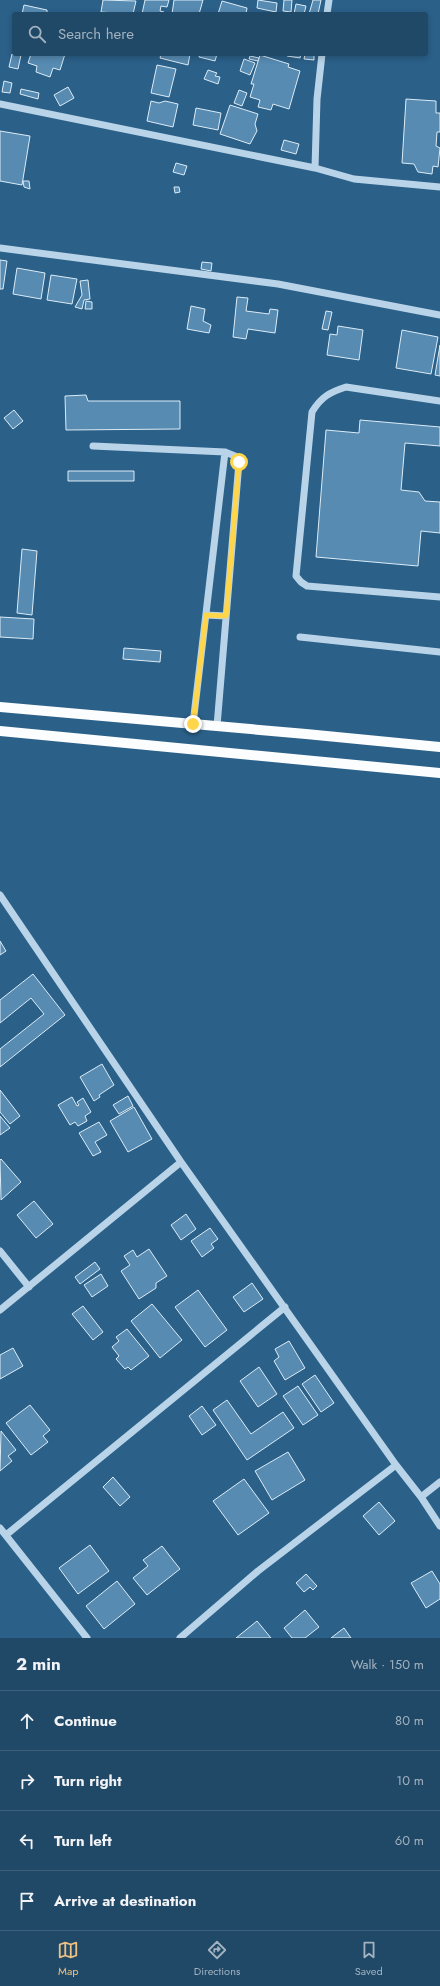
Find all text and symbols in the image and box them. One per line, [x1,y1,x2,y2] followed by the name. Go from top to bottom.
[12,12,428,56] search box
[26,23,48,45] icon: search
[58,23,134,45] text: Search here
[230,453,248,471] route start
[184,715,202,733] route end
[16,1652,61,1676] text: 2 min
[351,1655,424,1674] text: Walk · 150 m
[16,1710,38,1732] icon: ahead
[54,1710,117,1732] text: Continue
[395,1711,424,1730] text: 80 m
[16,1770,38,1792] icon: right
[54,1770,122,1792] text: Turn right
[396,1771,424,1790] text: 10 m
[16,1830,38,1852] icon: left
[54,1830,112,1852] text: Turn left
[395,1831,424,1850] text: 60 m
[16,1890,38,1912] icon: arrive
[54,1890,196,1912] text: Arrive at destination
[57,1939,79,1979] tab: Map
[194,1939,240,1979] tab: Directions
[355,1939,383,1979] tab: Saved

